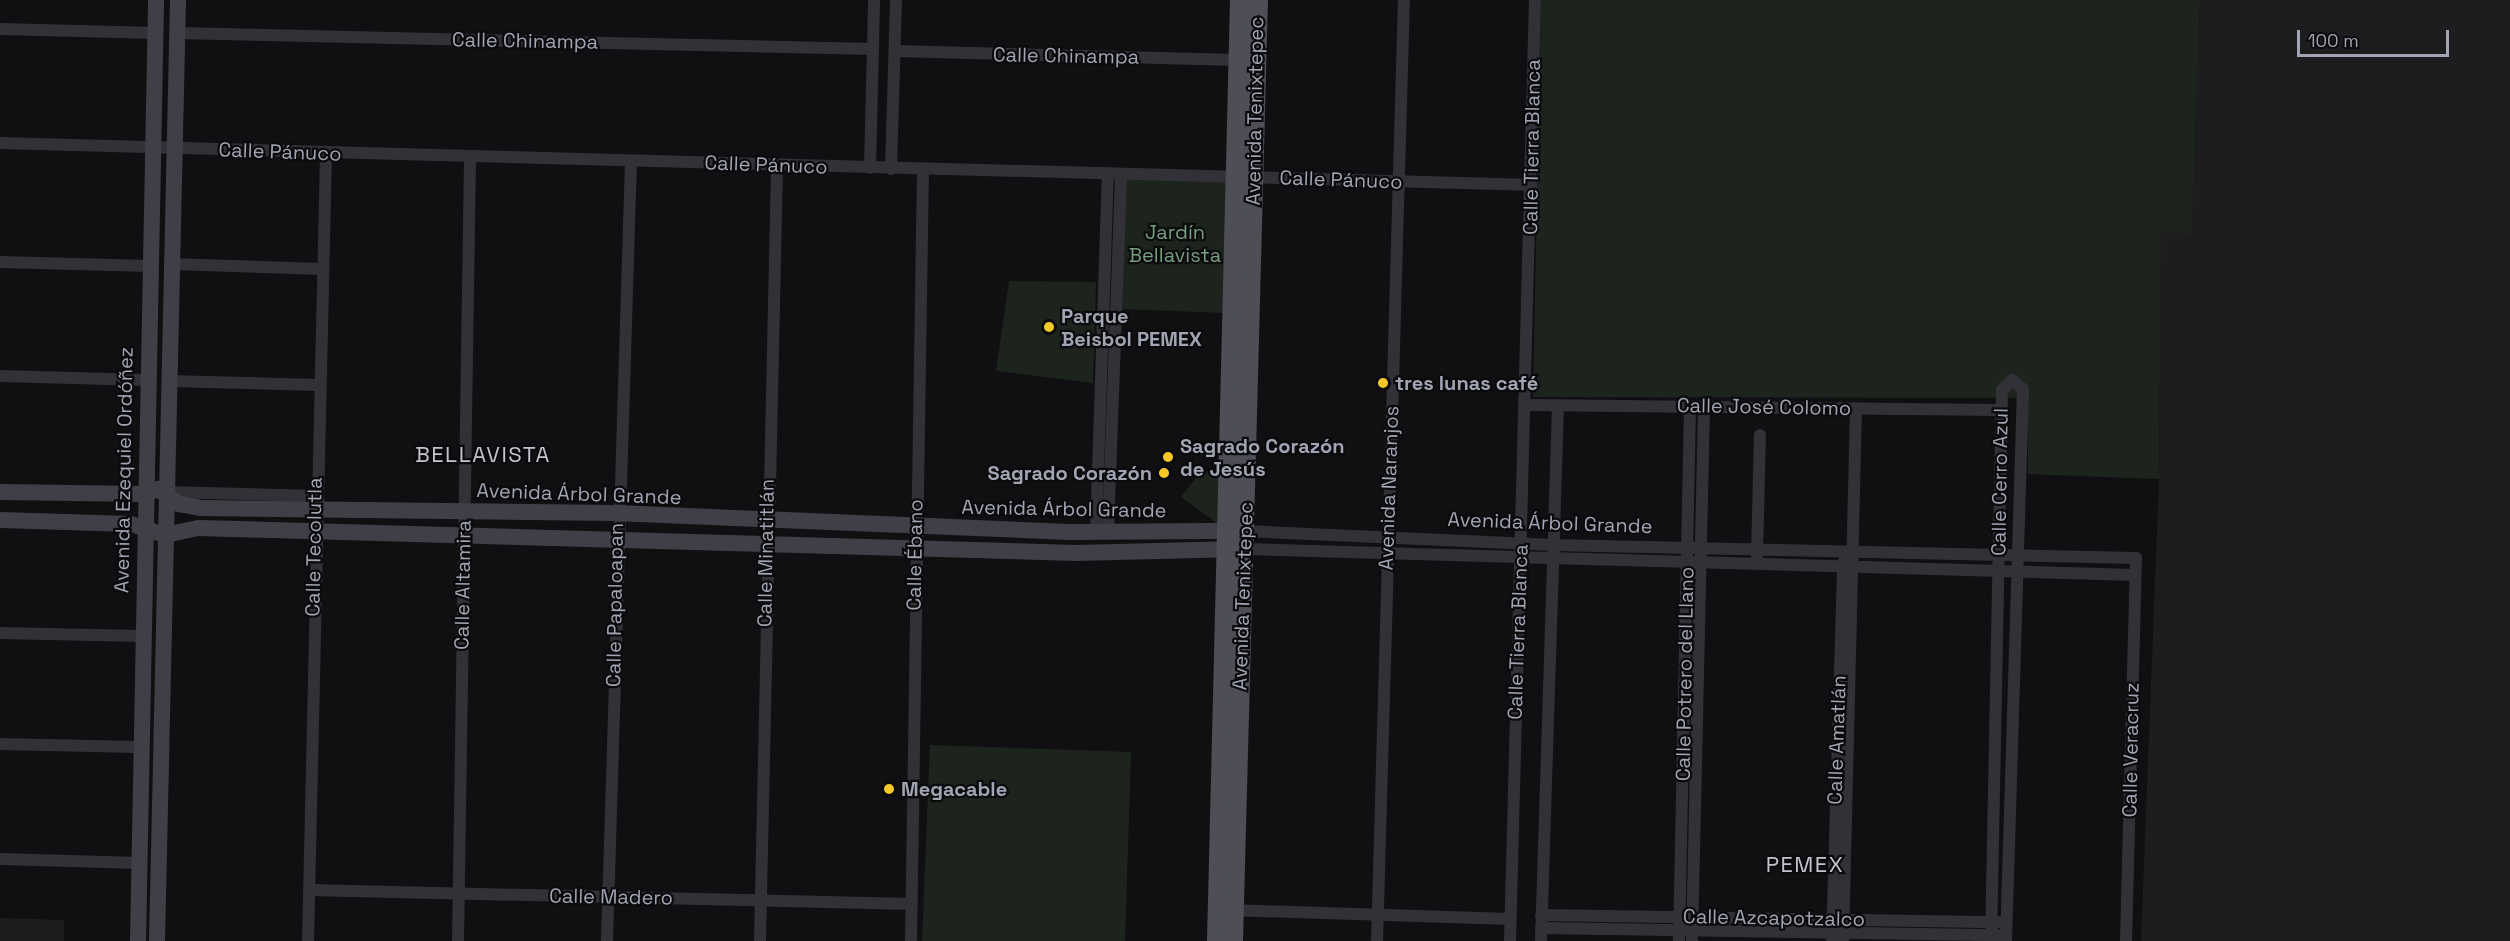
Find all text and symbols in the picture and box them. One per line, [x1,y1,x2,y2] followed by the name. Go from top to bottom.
[1241,16,1269,206] street label: Avenida Tenixtepec
[2300,18,2452,56] scale bar
[452,28,598,54] street label: Calle Chinampa
[2308,29,2359,52] text: 100 m
[993,43,1139,69] street label: Calle Chinampa
[1518,59,1546,235] street label: Calle Tierra Blanca
[218,138,342,166] street label: Calle Pánuco
[704,151,828,179] street label: Calle Pánuco
[1279,166,1403,194] street label: Calle Pánuco
[1129,221,1221,268] park label: Jardín Bellavista
[1061,304,1202,351] place label: Parque Beisbol PEMEX
[1042,320,1056,334] marker: Parque Beisbol PEMEX
[110,347,138,593] street label: Avenida Ezequiel Ordóñez
[1395,371,1538,395] place label: tres lunas café
[1376,376,1390,390] marker: tres lunas café
[1677,393,1851,421] street label: Calle José Colomo
[1374,405,1404,571] street label: Avenida Naranjos
[1987,408,2013,556] street label: Calle Cerro Azul
[1180,434,1344,481] place label: Sagrado Corazón de Jesús
[415,442,551,468] district label: BELLAVISTA
[1161,450,1175,464] marker: Sagrado Corazón de Jesús
[988,461,1152,485] place label: Sagrado Corazón
[1157,466,1171,480] marker: Sagrado Corazón
[301,477,327,617] street label: Calle Tecolutla
[476,478,682,510] street label: Avenida Árbol Grande
[753,479,779,627] street label: Calle Minatitlán
[961,495,1167,523] street label: Avenida Árbol Grande
[902,499,928,611] street label: Calle Ébano
[1228,501,1258,691] street label: Avenida Tenixtepec
[1447,507,1653,539] street label: Avenida Árbol Grande
[450,520,476,650] street label: Calle Altamira
[602,523,628,687] street label: Calle Papaloapan
[1503,544,1533,720] street label: Calle Tierra Blanca
[1671,567,1699,781] street label: Calle Potrero del Llano
[1823,675,1851,805] street label: Calle Amatlán
[2118,682,2144,818] street label: Calle Veracruz
[901,777,1007,801] place label: Megacable
[882,782,896,796] marker: Megacable
[1766,852,1844,878] district label: PEMEX
[549,884,673,910] street label: Calle Madero
[1683,904,1865,932] street label: Calle Azcapotzalco

